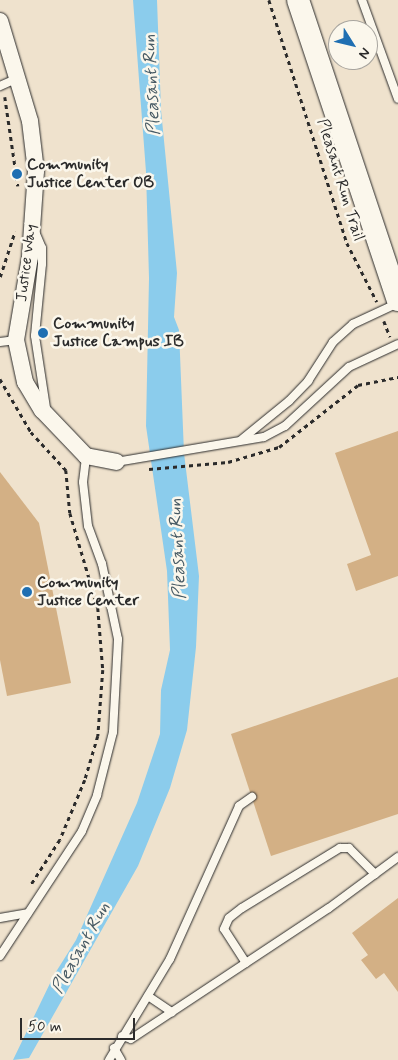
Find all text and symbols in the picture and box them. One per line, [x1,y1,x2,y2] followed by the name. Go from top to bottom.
[328,20,378,70] north arrow
[139,34,165,136] water label: Pleasant Run
[354,44,374,62] text: N
[313,119,367,241] street label: Pleasant Run Trail
[27,155,151,193] place label: Community Justice Center OB
[11,168,23,180] marker: Community Justice Center OB
[13,222,41,304] street label: Justice Way
[53,314,179,352] place label: Community Justice Campus IB
[37,327,49,339] marker: Community Justice Campus IB
[165,498,191,600] water label: Pleasant Run
[37,573,136,611] place label: Community Justice Center
[21,586,33,598] marker: Community Justice Center
[47,899,115,997] water label: Pleasant Run
[22,1008,138,1040] scale bar
[28,1017,62,1037] text: 50 m

